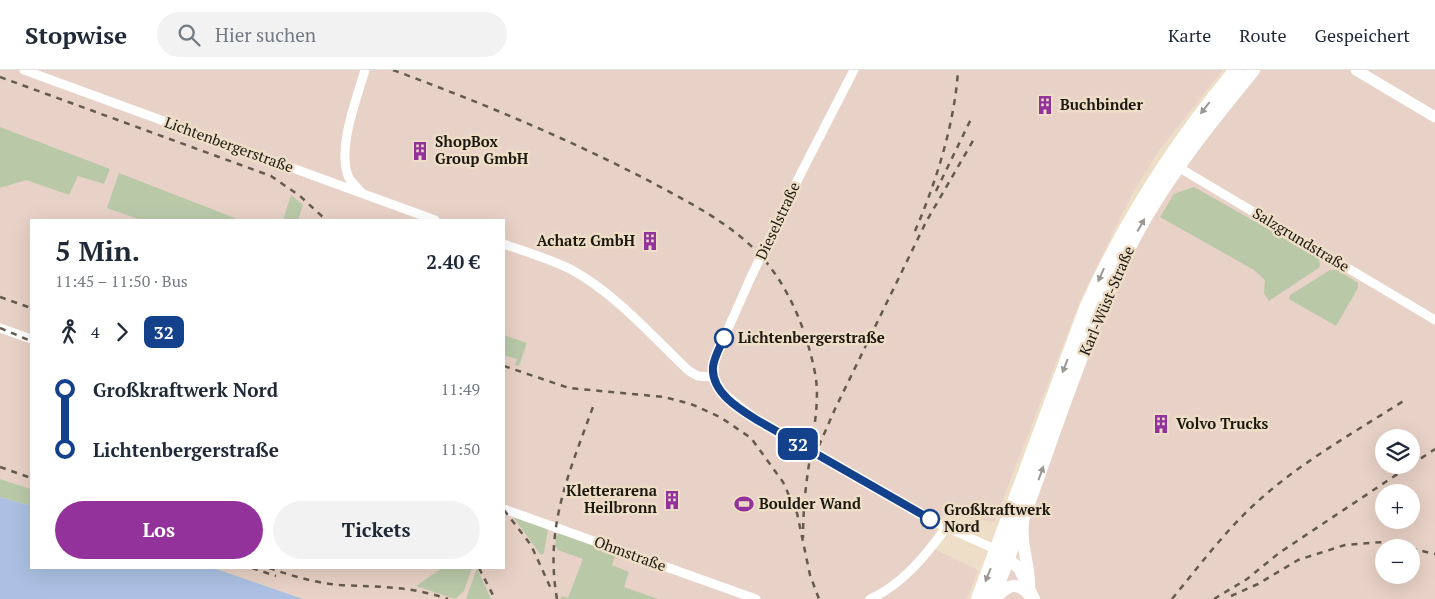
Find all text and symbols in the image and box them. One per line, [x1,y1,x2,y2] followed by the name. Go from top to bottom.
[157,12,507,57] search box
[25,19,127,51] text: Stopwise
[175,21,203,49] icon: search
[215,22,316,47] text: Hier suchen
[1168,23,1211,47] text: Karte
[1239,23,1287,47] text: Route
[1315,23,1410,47] text: Gespeichert
[1034,94,1056,116] building icon: Buchbinder
[1060,94,1143,114] place label: Buchbinder
[1200,101,1210,115] one-way arrow
[162,111,297,177] street label: Lichtenbergerstraße
[435,131,529,168] place label: ShopBox Group GmbH
[409,140,431,162] building icon: ShopBox Group GmbH
[750,178,804,263] street label: Dieselstraße
[1250,202,1354,276] street label: Salzgrundstraße
[1137,218,1145,233] one-way arrow
[537,230,635,250] place label: Achatz GmbH
[639,230,661,252] building icon: Achatz GmbH
[55,232,140,269] text: 5 Min.
[1074,243,1138,358] street label: Karl-Wüst-Straße
[426,249,480,274] text: 2.40 €
[1097,268,1105,282] one-way arrow
[55,270,188,292] text: 11:45 – 11:50 · Bus
[55,318,83,346] icon: walk
[108,318,136,346] icon: forward
[154,320,174,344] text: 32
[91,321,100,343] text: 4
[738,327,885,347] place label: Lichtenbergerstraße
[714,328,734,348] marker: Lichtenbergerstraße
[1061,359,1069,374] one-way arrow
[93,377,278,402] text: Großkraftwerk Nord
[441,378,480,400] text: 11:49
[1150,413,1172,435] building icon: Volvo Trucks
[1176,413,1269,433] place label: Volvo Trucks
[776,428,820,460] line badge: 32
[1375,429,1420,584] map controls
[1375,429,1420,474] button: layers
[788,432,808,456] text: 32
[93,437,279,462] text: Lichtenbergerstraße
[441,438,480,460] text: 11:50
[1037,465,1045,480] one-way arrow
[566,480,658,517] place label: Kletterarena Heilbronn
[1375,484,1420,529] button: +
[661,489,683,511] building icon: Kletterarena Heilbronn
[733,493,755,515] sports icon: Boulder Wand
[759,493,861,513] place label: Boulder Wand
[944,499,1051,536] place label: Großkraftwerk Nord
[55,501,263,559] button: Los
[273,501,480,559] button: Tickets
[920,509,940,529] marker: Großkraftwerk Nord
[592,531,669,575] street label: Ohmstraße
[1375,539,1420,584] button: −
[983,568,991,582] one-way arrow

